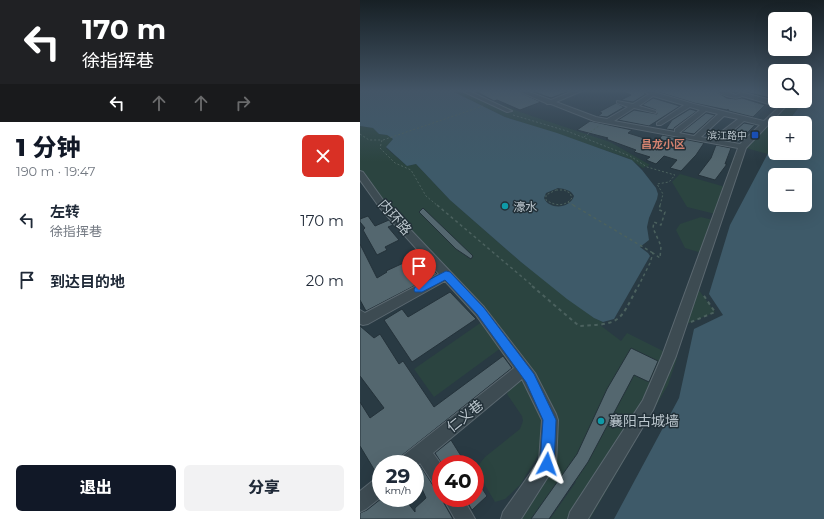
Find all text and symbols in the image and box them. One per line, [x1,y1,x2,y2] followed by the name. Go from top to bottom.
[82,12,166,46] text: 170 m
[768,12,812,212] map controls
[768,12,812,56] button: sound
[16,16,68,68] icon: left
[82,50,154,72] text: 徐指挥巷
[768,64,812,108] button: search
[106,92,128,114] icon: left
[148,92,170,114] icon: ahead
[190,92,212,114] icon: ahead
[232,92,254,114] icon: right
[768,116,812,160] button: +
[707,129,747,142] place label: 滨江路中
[750,130,760,140] marker: 滨江路中
[16,133,81,162] text: 1 分钟
[302,135,344,177] button: close
[641,137,685,151] district label: 昌龙小区
[16,163,95,179] text: 190 m · 19:47
[768,168,812,212] button: −
[374,195,416,239] street label: 内环路
[513,199,537,214] place label: 濠水
[500,201,510,211] marker: 濠水
[50,202,80,221] text: 左转
[16,209,38,231] icon: left
[300,211,344,230] text: 170 m
[50,223,102,239] text: 徐指挥巷
[402,249,436,290] pin
[408,255,430,277] icon: arrive
[16,269,38,291] icon: arrive
[306,271,344,290] text: 20 m
[50,272,125,291] text: 到达目的地
[443,396,487,436] street label: 仁义巷
[609,412,679,430] place label: 襄阳古城墙
[596,416,606,426] marker: 襄阳古城墙
[526,443,568,485] position arrow
[432,455,484,507] speed limit sign: 40
[386,464,410,488] text: 29
[16,465,176,511] button: 退出
[184,465,344,511] button: 分享
[385,484,411,497] text: km/h

